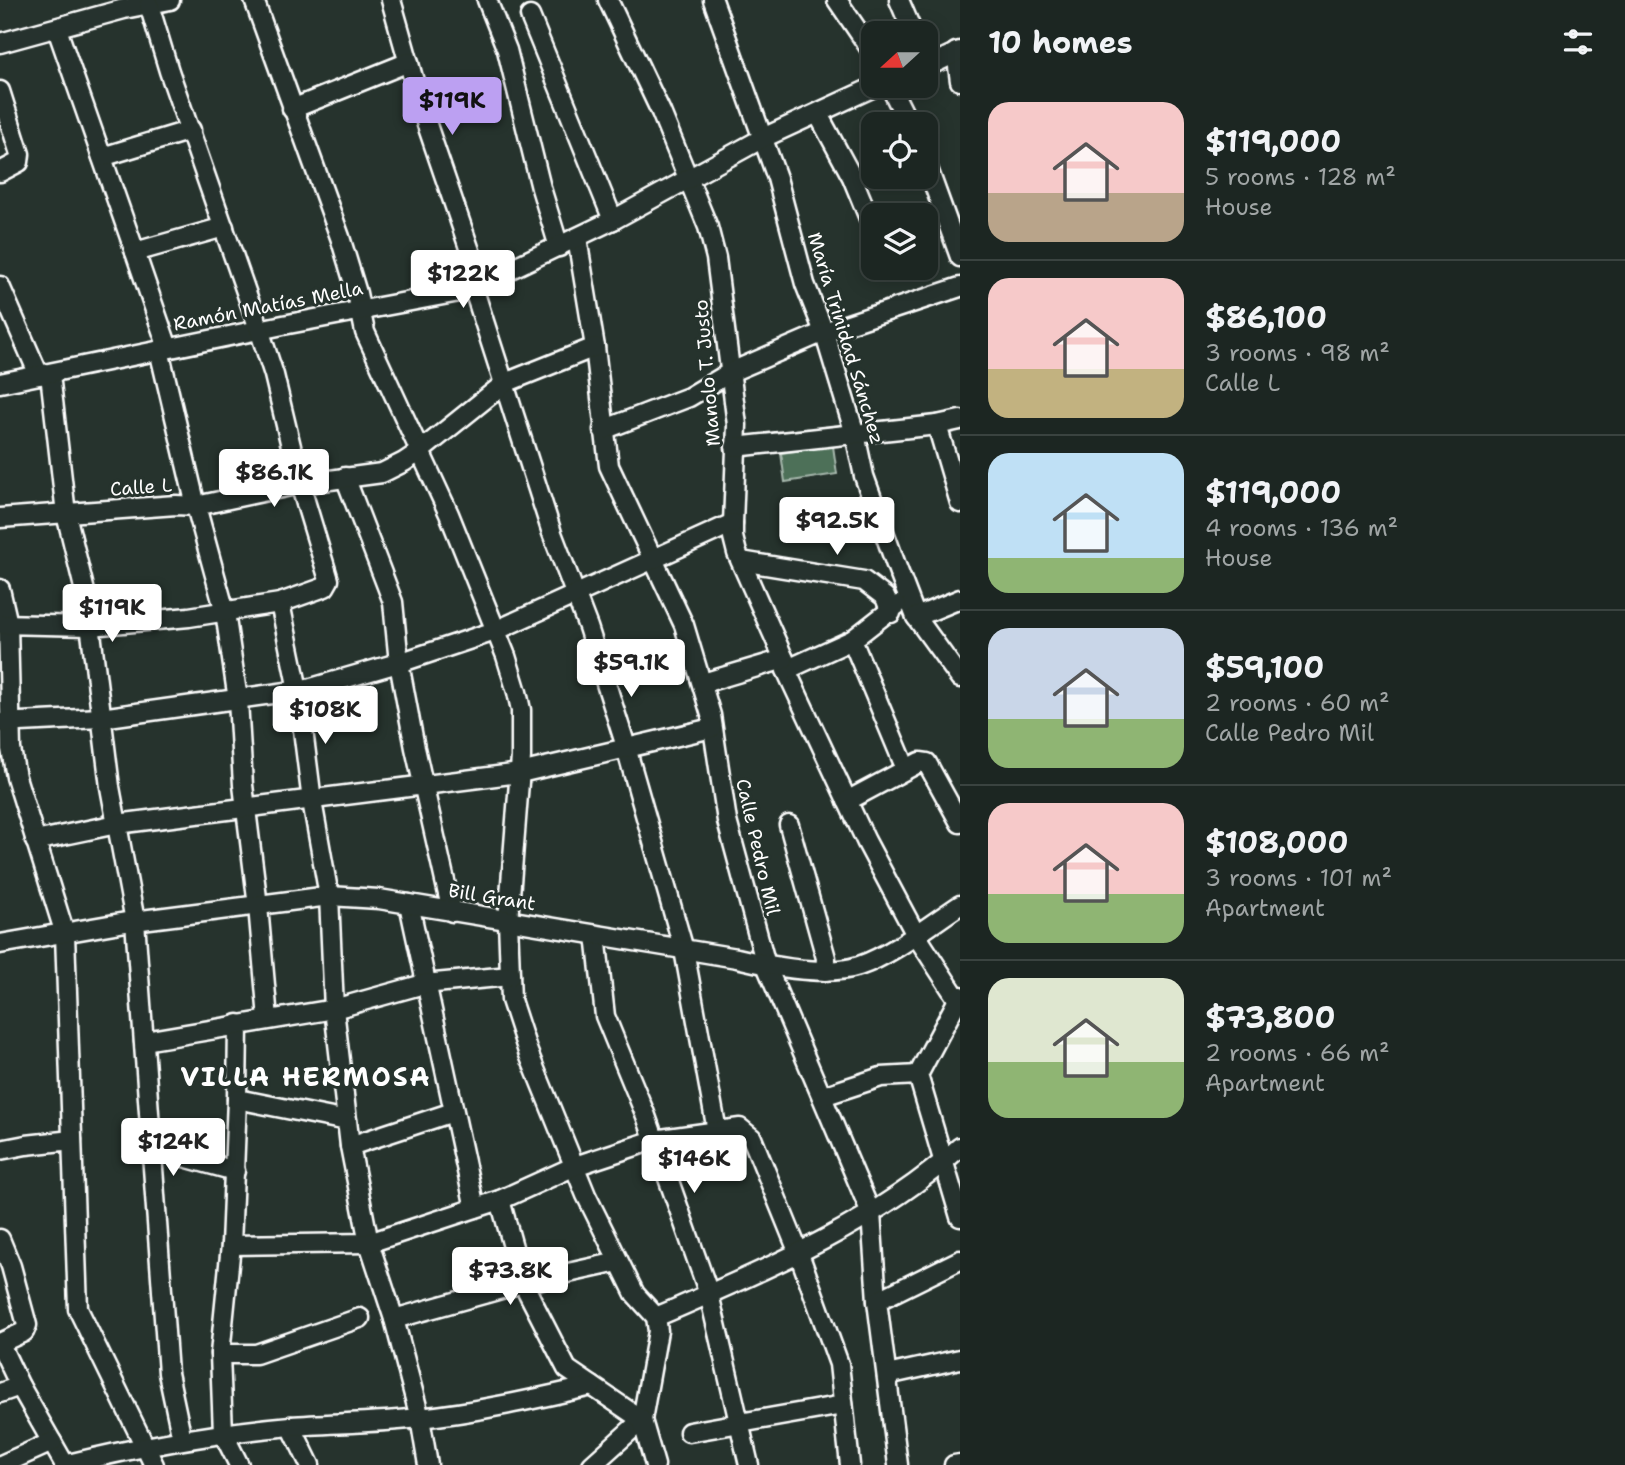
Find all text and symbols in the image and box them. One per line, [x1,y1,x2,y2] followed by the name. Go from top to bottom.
[861,21,938,98] north arrow
[861,21,938,280] map controls
[988,22,1133,63] text: 10 homes
[1559,23,1597,61] icon: filters
[403,78,501,137] pin: $119K
[419,85,485,115] text: $119K
[861,112,938,189] button: locate
[1205,121,1341,162] text: $119,000
[1044,130,1128,214] icon: home
[1205,162,1396,192] text: 5 rooms · 128 m²
[1205,192,1273,222] text: House
[861,203,938,280] button: layers
[802,229,890,447] street label: María Trinidad Sánchez
[414,250,512,310] pin: $122K
[427,258,499,288] text: $122K
[171,275,365,337] street label: Ramón Matías Mella
[1205,297,1327,338] text: $86,100
[688,298,726,448] street label: Manolo T. Justo
[1044,306,1128,390] icon: home
[1205,338,1390,368] text: 3 rooms · 98 m²
[1205,368,1280,398] text: Calle L
[217,449,331,509] pin: $86.1K
[235,457,313,487] text: $86.1K
[109,472,173,502] street label: Calle L
[1205,472,1341,513] text: $119,000
[1044,481,1128,565] icon: home
[780,498,894,557] pin: $92.5K
[795,505,879,535] text: $92.5K
[1205,513,1398,543] text: 4 rooms · 136 m²
[1205,543,1273,573] text: House
[63,584,161,644] pin: $119K
[79,592,145,622] text: $119K
[574,640,688,699] pin: $59.1K
[593,647,669,677] text: $59.1K
[1205,647,1324,688] text: $59,100
[1044,656,1128,740] icon: home
[276,686,374,746] pin: $108K
[1205,688,1390,718] text: 2 rooms · 60 m²
[289,694,361,724] text: $108K
[1205,718,1374,748] text: Calle Pedro Mil
[730,776,786,918] street label: Calle Pedro Mil
[1205,822,1349,863] text: $108,000
[1044,831,1128,915] icon: home
[1205,863,1392,893] text: 3 rooms · 101 m²
[447,878,537,916] street label: Bill Grant
[1205,893,1325,923] text: Apartment
[1205,997,1335,1038] text: $73,800
[1044,1006,1128,1090] icon: home
[1205,1038,1390,1068] text: 2 rooms · 66 m²
[181,1059,431,1094] district label: VILLA HERMOSA
[1205,1068,1325,1098] text: Apartment
[124,1118,222,1178] pin: $124K
[137,1126,209,1156] text: $124K
[645,1136,743,1195] pin: $146K
[658,1143,730,1173] text: $146K
[453,1248,567,1307] pin: $73.8K
[468,1255,552,1285] text: $73.8K

